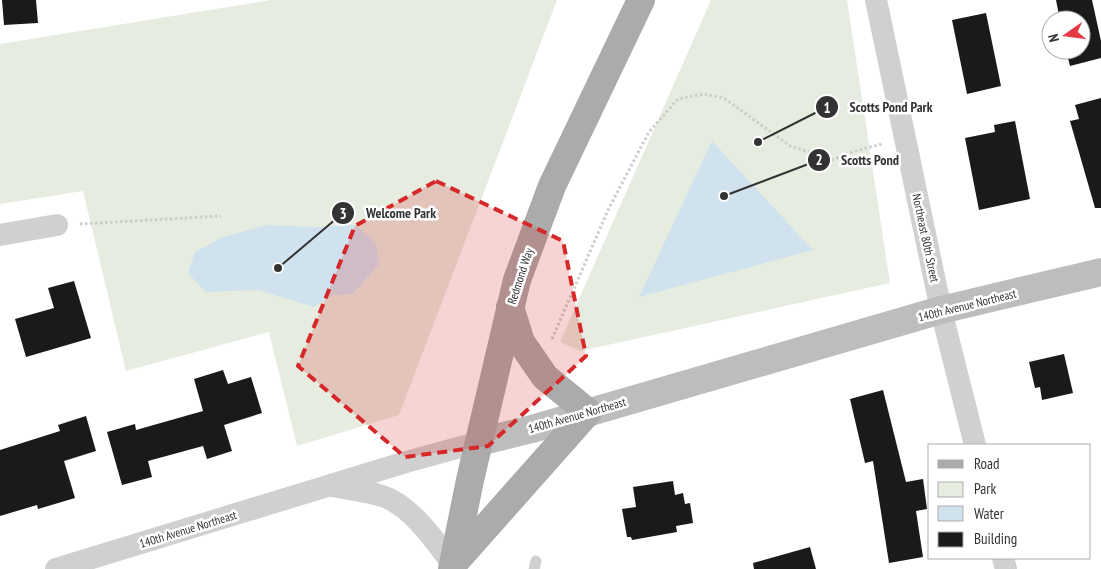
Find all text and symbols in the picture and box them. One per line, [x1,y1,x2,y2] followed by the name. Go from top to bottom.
[1041,10,1091,60] north arrow
[1044,32,1063,44] text: N
[814,93,942,122] callout: Scotts Pond Park
[823,98,831,117] text: 1
[850,98,933,116] text: Scotts Pond Park
[806,145,909,174] callout: Scotts Pond
[815,150,823,169] text: 2
[841,151,899,169] text: Scotts Pond
[909,192,943,284] street label: Northeast 80th Street
[331,199,446,228] callout: Welcome Park
[339,204,347,223] text: 3
[365,204,436,222] text: Welcome Park
[504,246,536,306] street label: Redmond Way
[916,285,1018,324] street label: 140th Avenue Northeast
[526,394,628,436] street label: 140th Avenue Northeast
[928,444,1091,559] legend
[974,454,1000,473] text: Road
[974,479,996,498] text: Park
[974,504,1005,523] text: Water
[138,507,239,551] street label: 140th Avenue Northeast
[974,529,1017,548] text: Building

